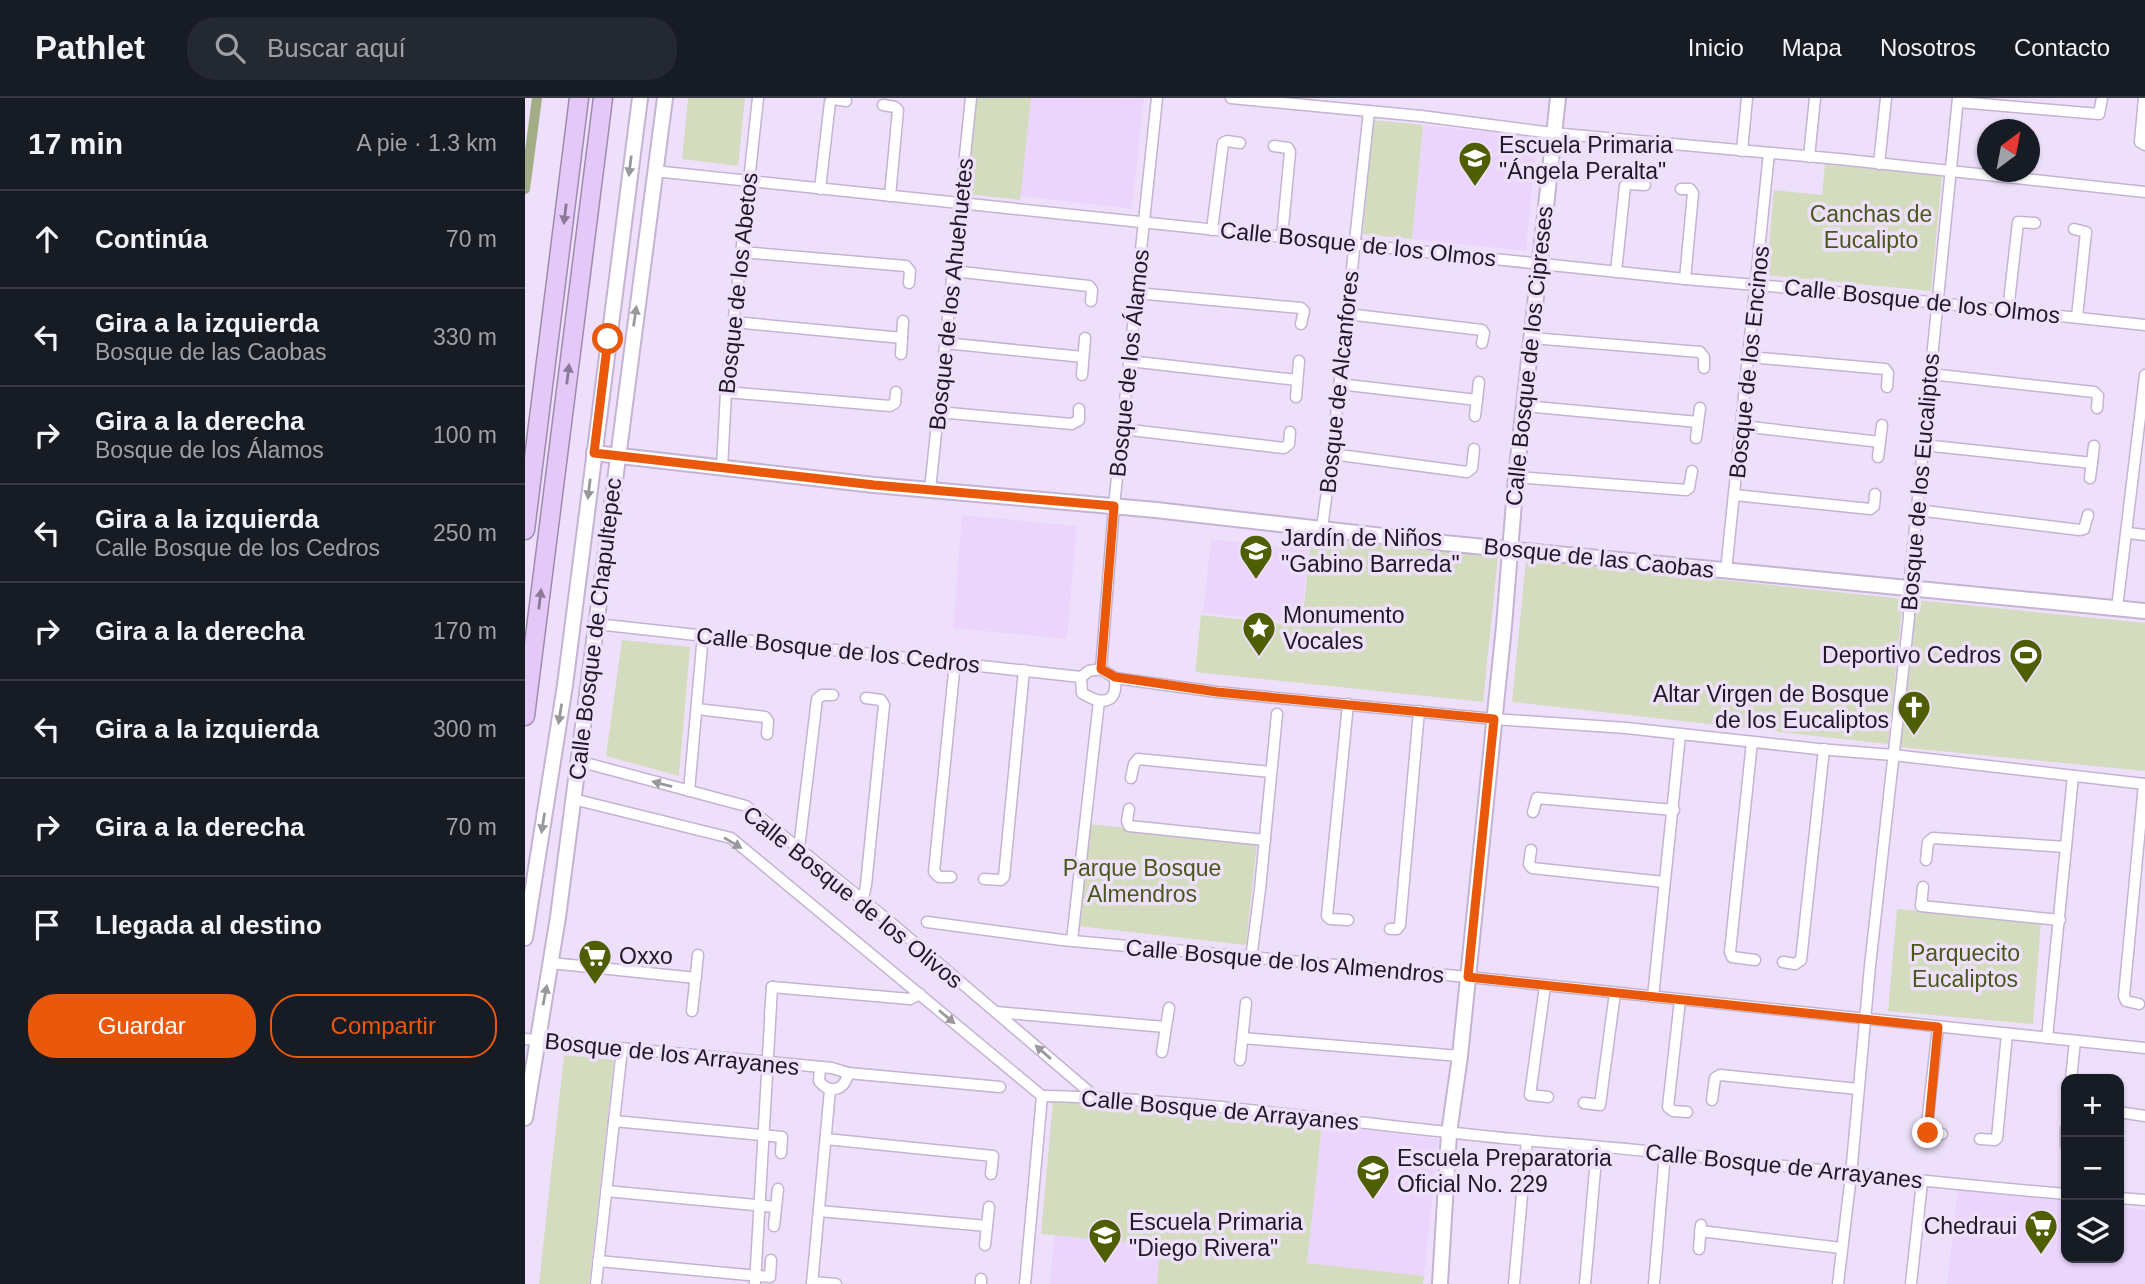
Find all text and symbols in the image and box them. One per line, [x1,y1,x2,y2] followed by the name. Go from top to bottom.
[187,17,677,80] search box
[35,29,145,66] text: Pathlet
[211,29,249,67] icon: search
[267,33,406,63] text: Buscar aquí
[1688,34,1744,61] text: Inicio
[1782,34,1842,61] text: Mapa
[1880,34,1976,61] text: Nosotros
[2014,34,2110,61] text: Contacto
[1977,119,2040,182] north arrow
[28,127,123,160] text: 17 min
[356,130,497,156] text: A pie · 1.3 km
[1499,132,1673,184] place label: Escuela Primaria "Ángela Peralta"
[1456,139,1494,188] school or university icon: Escuela Primaria "Ángela Peralta"
[624,155,635,177] one-way arrow
[924,157,978,431] street label: Bosque de los Ahuehuetes
[713,171,763,395] street label: Bosque de los Abetos
[1810,201,1932,253] park label: Canchas de Eucalipto
[559,203,570,225] one-way arrow
[1500,205,1558,507] street label: Calle Bosque de los Cipreses
[1219,217,1497,271] street label: Calle Bosque de los Olmos
[28,220,66,258] icon: ahead
[95,224,208,254] text: Continúa
[446,226,497,252] text: 70 m
[1724,244,1774,480] street label: Bosque de los Encinos
[1104,248,1154,478] street label: Bosque de los Álamos
[1314,269,1364,495] street label: Bosque de Alcanfores
[1783,274,2061,328] street label: Calle Bosque de los Olmos
[629,305,640,327] one-way arrow
[95,308,319,338] text: Gira a la izquierda
[28,318,66,356] icon: left
[592,323,623,354] route start
[433,324,497,350] text: 330 m
[95,339,326,365] text: Bosque de las Caobas
[1896,352,1944,612] street label: Bosque de los Eucaliptos
[563,362,574,384] one-way arrow
[95,406,305,436] text: Gira a la derecha
[28,416,66,454] icon: right
[433,422,497,448] text: 100 m
[95,437,324,463] text: Bosque de los Álamos
[564,476,626,782] street label: Calle Bosque de Chapultepec
[584,478,595,500] one-way arrow
[95,504,319,534] text: Gira a la izquierda
[28,514,66,552] icon: left
[433,520,497,546] text: 250 m
[1281,525,1460,577] place label: Jardín de Niños "Gabino Barreda"
[1237,532,1275,581] school or university icon: Jardín de Niños "Gabino Barreda"
[1483,533,1715,583] street label: Bosque de las Caobas
[95,535,380,561] text: Calle Bosque de los Cedros
[534,588,545,610] one-way arrow
[1283,602,1404,654] place label: Monumento Vocales
[1240,609,1278,658] place icon: Monumento Vocales
[28,612,66,650] icon: right
[95,616,305,646] text: Gira a la derecha
[433,618,497,644] text: 170 m
[695,622,981,678] street label: Calle Bosque de los Cedros
[2007,636,2045,685] sports icon: Deportivo Cedros
[1822,642,2001,668] place label: Deportivo Cedros
[1653,681,1889,733] place label: Altar Virgen de Bosque de los Eucaliptos
[1895,688,1933,737] church icon: Altar Virgen de Bosque de los Eucaliptos
[554,703,565,725] one-way arrow
[28,710,66,748] icon: left
[95,714,319,744] text: Gira a la izquierda
[433,716,497,742] text: 300 m
[650,778,672,789] one-way arrow
[738,800,968,994] street label: Calle Bosque de los Olivos
[28,808,66,846] icon: right
[95,812,305,842] text: Gira a la derecha
[537,812,548,834] one-way arrow
[446,814,497,840] text: 70 m
[723,836,743,849] one-way arrow
[1063,855,1221,907] park label: Parque Bosque Almendros
[28,906,66,944] icon: arrive
[95,910,322,940] text: Llegada al destino
[1125,934,1445,988] street label: Calle Bosque de los Almendros
[576,937,614,986] supermarket icon: Oxxo
[1910,940,2020,992] park label: Parquecito Eucaliptos
[619,943,673,969] place label: Oxxo
[539,984,550,1006] one-way arrow
[28,994,256,1058] button: Guardar
[270,994,497,1058] button: Compartir
[939,1009,956,1024] one-way arrow
[543,1028,801,1080] street label: Bosque de los Arrayanes
[1034,1045,1051,1060] one-way arrow
[2061,1074,2124,1263] map controls
[2061,1074,2124,1137] button: +
[1080,1085,1360,1135] street label: Calle Bosque de Arrayanes
[1912,1117,1943,1148] route end
[2061,1137,2124,1200] button: −
[1644,1139,1924,1193] street label: Calle Bosque de Arrayanes
[1397,1145,1612,1197] place label: Escuela Preparatoria Oficial No. 229
[1354,1152,1392,1201] school or university icon: Escuela Preparatoria Oficial No. 229
[2061,1200,2124,1263] button: layers
[2022,1207,2060,1256] supermarket icon: Chedraui
[1129,1209,1303,1261] place label: Escuela Primaria "Diego Rivera"
[1924,1213,2017,1239] place label: Chedraui
[1086,1216,1124,1265] school or university icon: Escuela Primaria "Diego Rivera"

